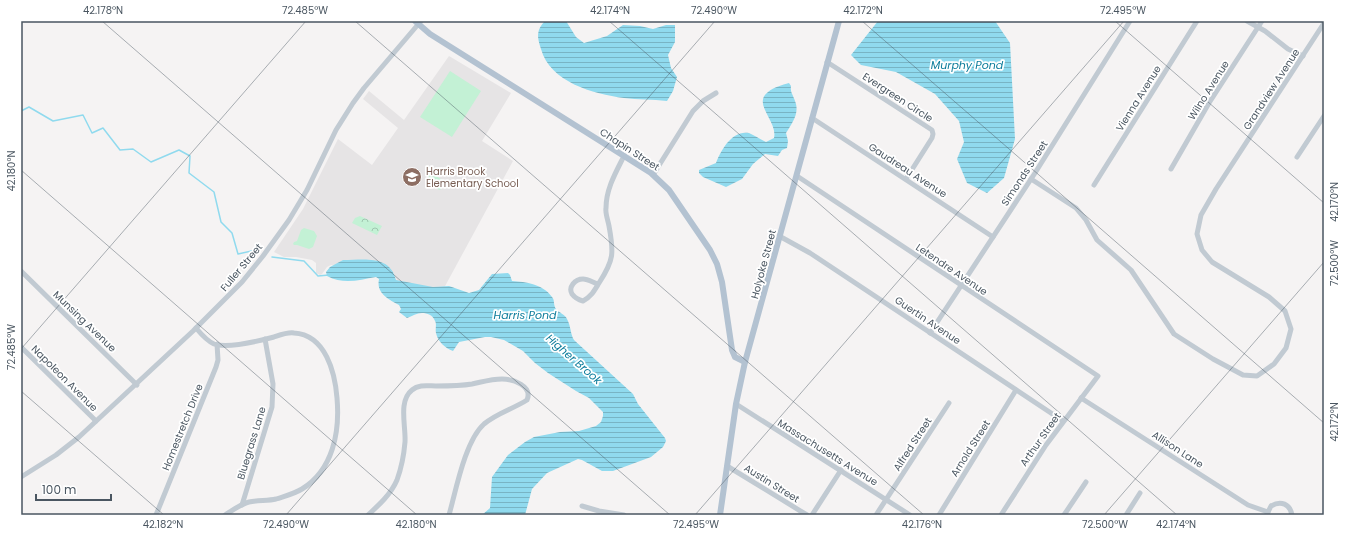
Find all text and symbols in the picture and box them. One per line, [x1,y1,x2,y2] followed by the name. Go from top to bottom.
[83,3,123,18] text: 42.178°N
[282,3,328,18] text: 72.485°W
[590,3,630,18] text: 42.174°N
[691,3,737,18] text: 72.490°W
[843,3,883,18] text: 42.172°N
[1100,3,1146,18] text: 72.495°W
[1239,46,1303,133] street label: Grandview Avenue
[931,57,1004,73] water label: Murphy Pond
[1184,58,1233,123] street label: Wilno Avenue
[1112,62,1165,134] street label: Vienna Avenue
[860,69,936,126] street label: Evergreen Circle
[597,124,663,175] street label: Chapin Street
[998,137,1051,209] street label: Simonds Street
[865,139,950,201] street label: Gaudreau Avenue
[4,150,19,192] text: 42.180°N
[426,164,519,191] place label: Harris Brook Elementary School
[401,166,423,188] school or university icon: Harris Brook Elementary School
[1327,182,1342,222] text: 42.170°N
[747,228,780,300] street label: Holyoke Street
[217,240,266,294] street label: Fuller Street
[913,240,991,299] street label: Letendre Avenue
[1327,240,1342,286] text: 72.500°W
[50,287,120,355] street label: Munsing Avenue
[892,293,964,348] street label: Guertin Avenue
[494,307,557,323] water label: Harris Pond
[4,324,19,370] text: 72.485°W
[542,330,607,389] water label: Higher Brook
[28,342,101,415] street label: Napoleon Avenue
[158,382,207,473] street label: Homestretch Drive
[1327,402,1342,442] text: 42.172°N
[233,405,270,481] street label: Bluegrass Lane
[1016,409,1065,469] street label: Arthur Street
[889,414,936,474] street label: Alfred Street
[775,415,881,489] street label: Massachusetts Avenue
[947,417,994,480] street label: Arnold Street
[1149,427,1206,472] street label: Allison Lane
[741,460,803,507] street label: Austin Street
[36,476,111,502] scale bar
[42,481,76,498] text: 100 m
[143,517,183,532] text: 42.182°N
[263,517,309,532] text: 72.490°W
[395,517,437,532] text: 42.180°N
[673,517,719,532] text: 72.495°W
[902,517,942,532] text: 42.176°N
[1082,517,1128,532] text: 72.500°W
[1156,517,1196,532] text: 42.174°N

